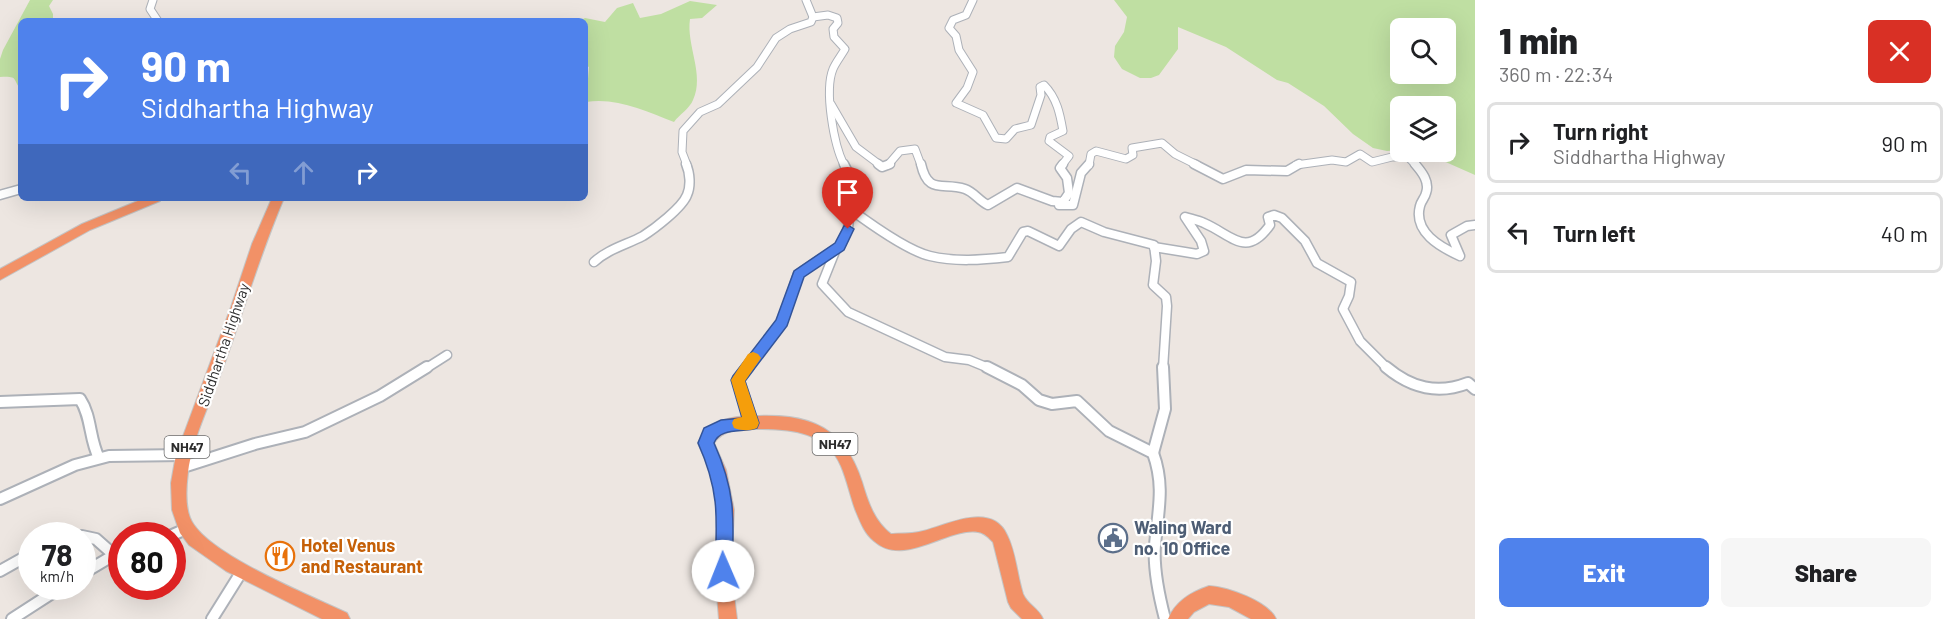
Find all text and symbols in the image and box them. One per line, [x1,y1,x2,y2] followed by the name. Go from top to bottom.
[1390,18,1456,162] map controls
[1390,18,1456,84] button: search
[1499,18,1578,61] text: 1 min
[1868,20,1931,83] button: close
[141,40,231,90] text: 90 m
[42,42,120,120] icon: right
[1499,62,1613,86] text: 360 m · 22:34
[141,91,374,123] text: Siddhartha Highway
[1390,96,1456,162] button: layers
[1553,118,1648,144] text: Turn right
[1502,126,1535,159] icon: right
[1882,130,1928,156] text: 90 m
[1553,144,1725,168] text: Siddhartha Highway
[224,156,257,189] icon: left
[287,156,320,189] icon: ahead
[350,156,383,189] icon: right
[822,167,873,229] pin
[831,176,864,209] icon: arrive
[1502,216,1535,249] icon: left
[1553,220,1636,246] text: Turn left
[1881,220,1928,246] text: 40 m
[193,281,253,409] street label: Siddhartha Highway
[812,433,858,455] road number: NH47
[164,436,210,458] road number: NH47
[1134,516,1232,559] place label: Waling Ward no. 10 Office
[108,522,186,600] speed limit sign: 80
[1097,522,1129,554] public building icon: Waling Ward no. 10 Office
[301,534,423,577] place label: Hotel Venus and Restaurant
[41,536,73,572] text: 78
[1499,538,1709,607] button: Exit
[1721,538,1931,607] button: Share
[691,539,755,603] position arrow
[264,540,296,572] restaurant icon: Hotel Venus and Restaurant
[40,567,74,585] text: km/h

